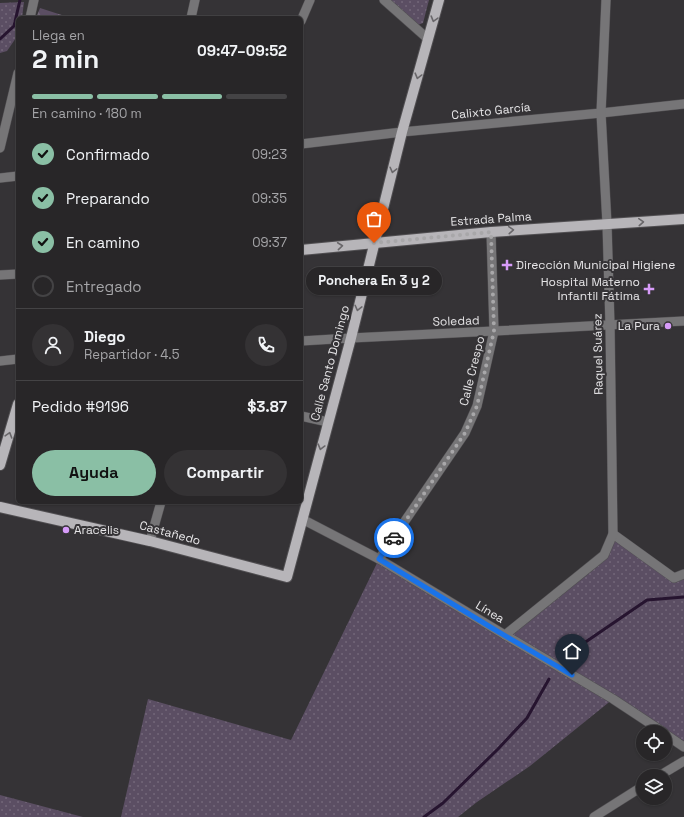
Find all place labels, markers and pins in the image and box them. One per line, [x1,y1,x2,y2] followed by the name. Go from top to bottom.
[357,202,391,243] pin
[516,257,675,273] place label: Dirección Municipal Higiene
[501,259,513,271] marker: Dirección Municipal Higiene
[306,267,442,295] callout: Ponchera En 3 y 2
[541,274,640,304] place label: Hospital Materno Infantil Fátima
[643,283,655,295] marker: Hospital Materno Infantil Fátima
[618,318,660,334] place label: La Pura
[663,321,673,331] marker: La Pura
[74,522,119,538] place label: Aracelis
[61,525,71,535] marker: Aracelis
[555,634,589,675] pin

